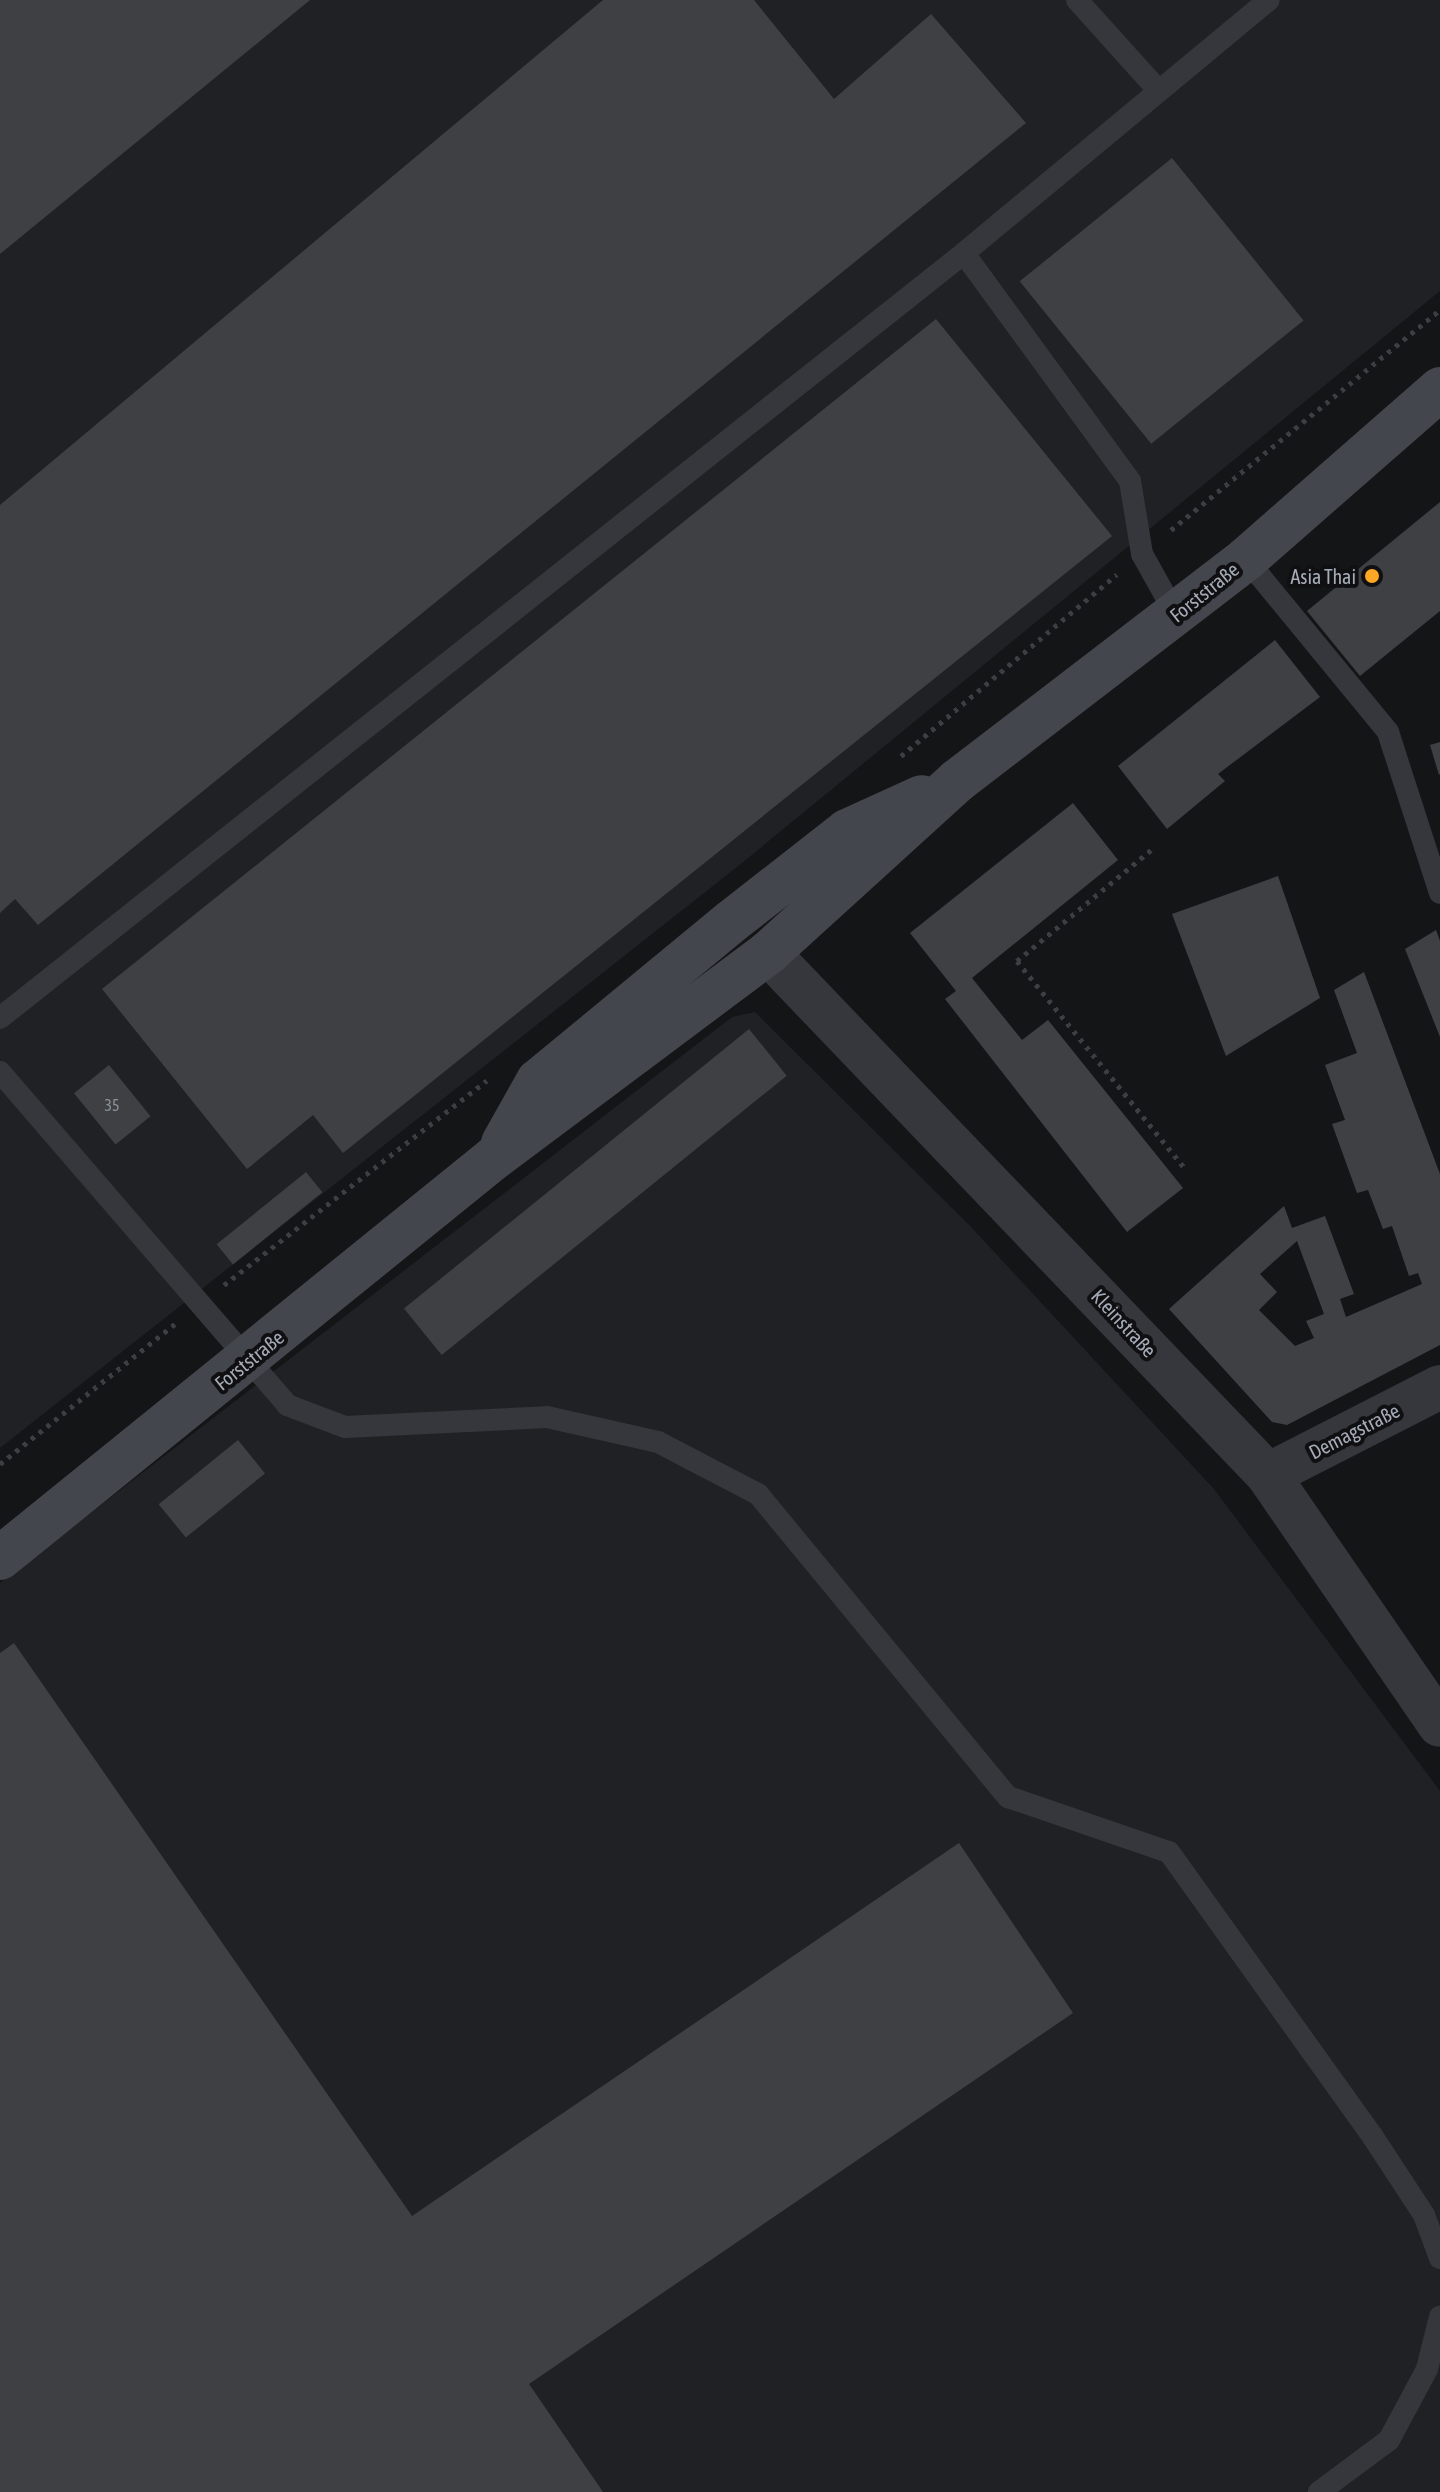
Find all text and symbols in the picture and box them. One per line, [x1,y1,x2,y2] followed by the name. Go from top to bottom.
[1165,557,1243,627] street label: Forststraße
[1291,564,1356,588] place label: Asia Thai
[1363,567,1381,585] marker: Asia Thai
[104,1095,120,1115] house number: 35
[1086,1284,1162,1362] street label: Kleinstraße
[210,1325,288,1395] street label: Forststraße
[1305,1398,1403,1464] street label: Demagstraße

